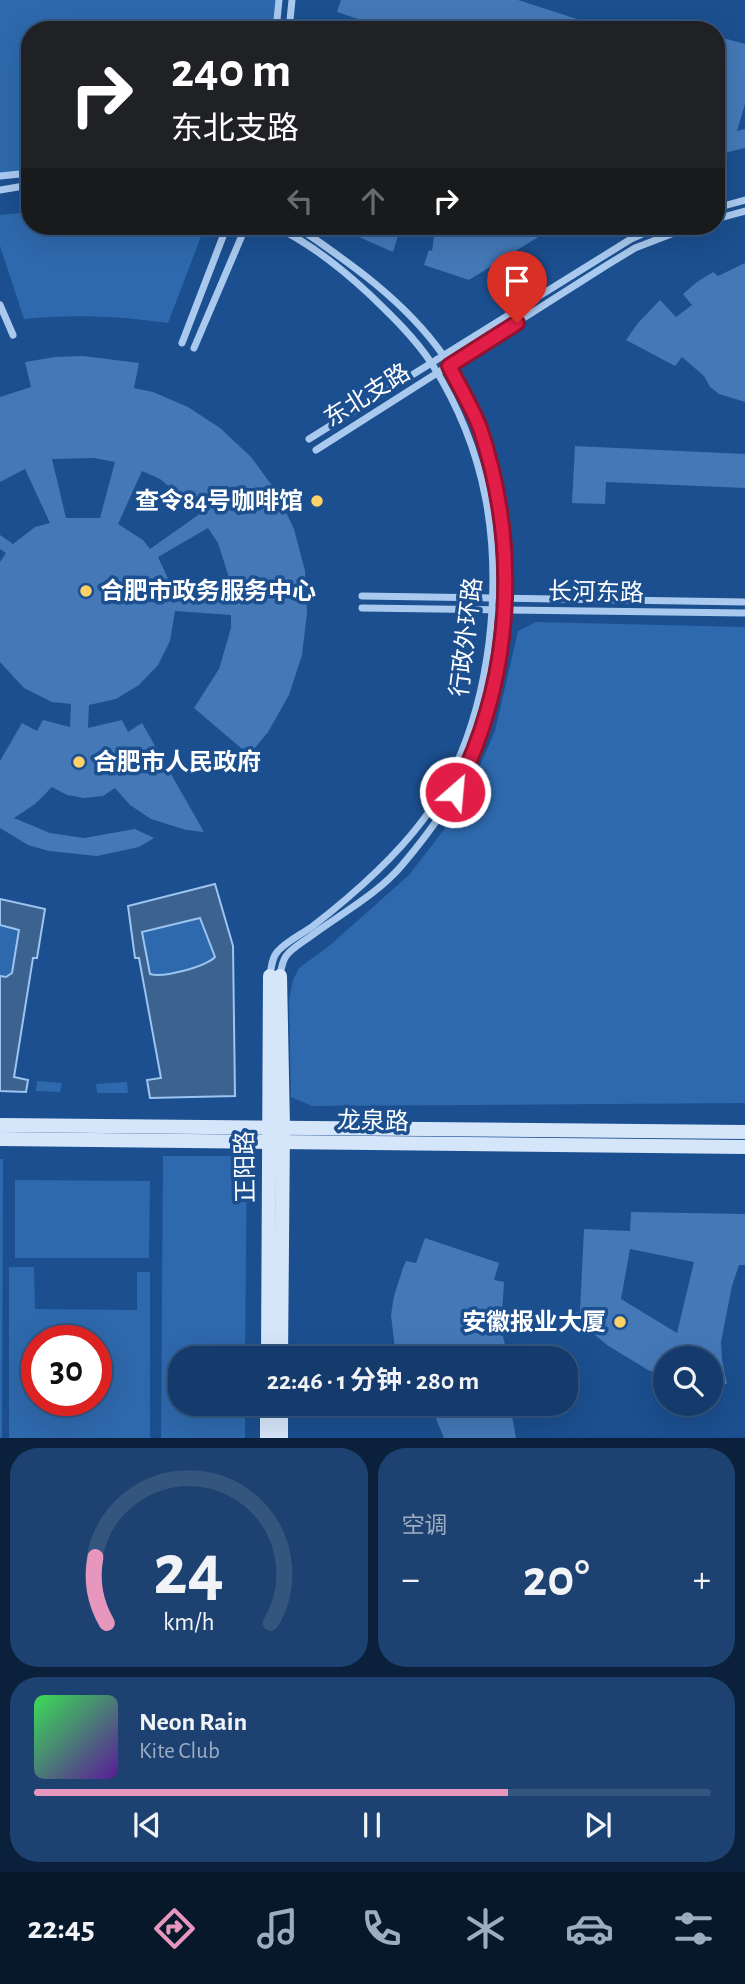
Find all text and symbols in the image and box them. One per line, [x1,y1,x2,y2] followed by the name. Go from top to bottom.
[171,47,291,96] text: 240 m
[56,49,147,140] icon: right
[171,113,299,145] text: 东北支路
[281,182,319,220] icon: left
[354,182,392,220] icon: ahead
[427,182,465,220] icon: right
[487,251,547,323] pin
[498,262,536,300] icon: arrive
[319,359,415,431] street label: 东北支路
[135,488,303,514] place label: 查令84号咖啡馆
[309,493,325,509] marker: 查令84号咖啡馆
[446,576,486,698] street label: 行政外环路
[100,578,316,604] place label: 合肥市政务服务中心
[548,578,644,606] street label: 长河东路
[78,583,94,599] marker: 合肥市政务服务中心
[93,749,261,775] place label: 合肥市人民政府
[71,754,87,770] marker: 合肥市人民政府
[418,755,492,829] position arrow
[337,1107,409,1135] street label: 龙泉路
[231,1131,259,1203] street label: 正阳路
[462,1309,606,1335] place label: 安徽报业大厦
[612,1314,628,1330] marker: 安徽报业大厦
[21,1325,112,1416] speed limit sign: 30
[653,1346,723,1416] map controls
[653,1346,723,1416] button: search
[267,1368,479,1394] text: 22:46 · 1 分钟 · 280 m
[402,1515,448,1538] text: 空调
[153,1536,224,1609] text: 24
[523,1553,590,1605] text: 20°
[402,1561,420,1599] text: −
[693,1561,711,1599] text: +
[163,1610,215,1635] text: km/h
[139,1709,247,1735] text: Neon Rain
[139,1740,220,1763] text: Kite Club
[128,1806,166,1844] icon: previous
[353,1806,391,1844] icon: pause
[579,1806,617,1844] icon: next
[150,1904,199,1953] icon: directions
[253,1904,302,1953] icon: music
[357,1904,406,1953] icon: phone
[461,1904,510,1953] icon: climate
[565,1904,614,1953] icon: car
[669,1904,718,1953] icon: filters
[27,1912,95,1944] text: 22:45

